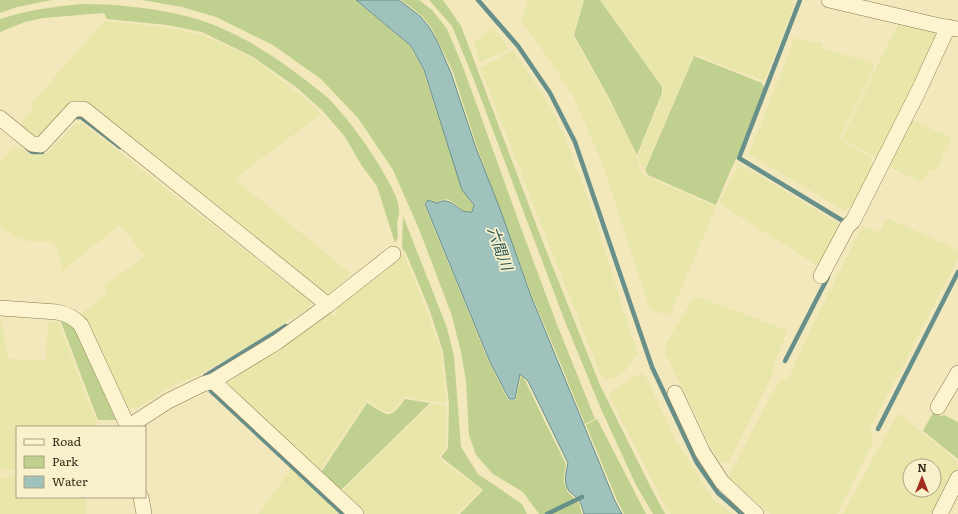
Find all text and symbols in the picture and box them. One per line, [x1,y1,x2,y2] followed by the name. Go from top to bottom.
[482,223,520,275] water label: 六間川
[16,426,146,498] legend
[52,432,82,450] text: Road
[52,452,79,470] text: Park
[902,458,942,498] north arrow
[917,459,927,475] text: N
[52,472,88,490] text: Water

